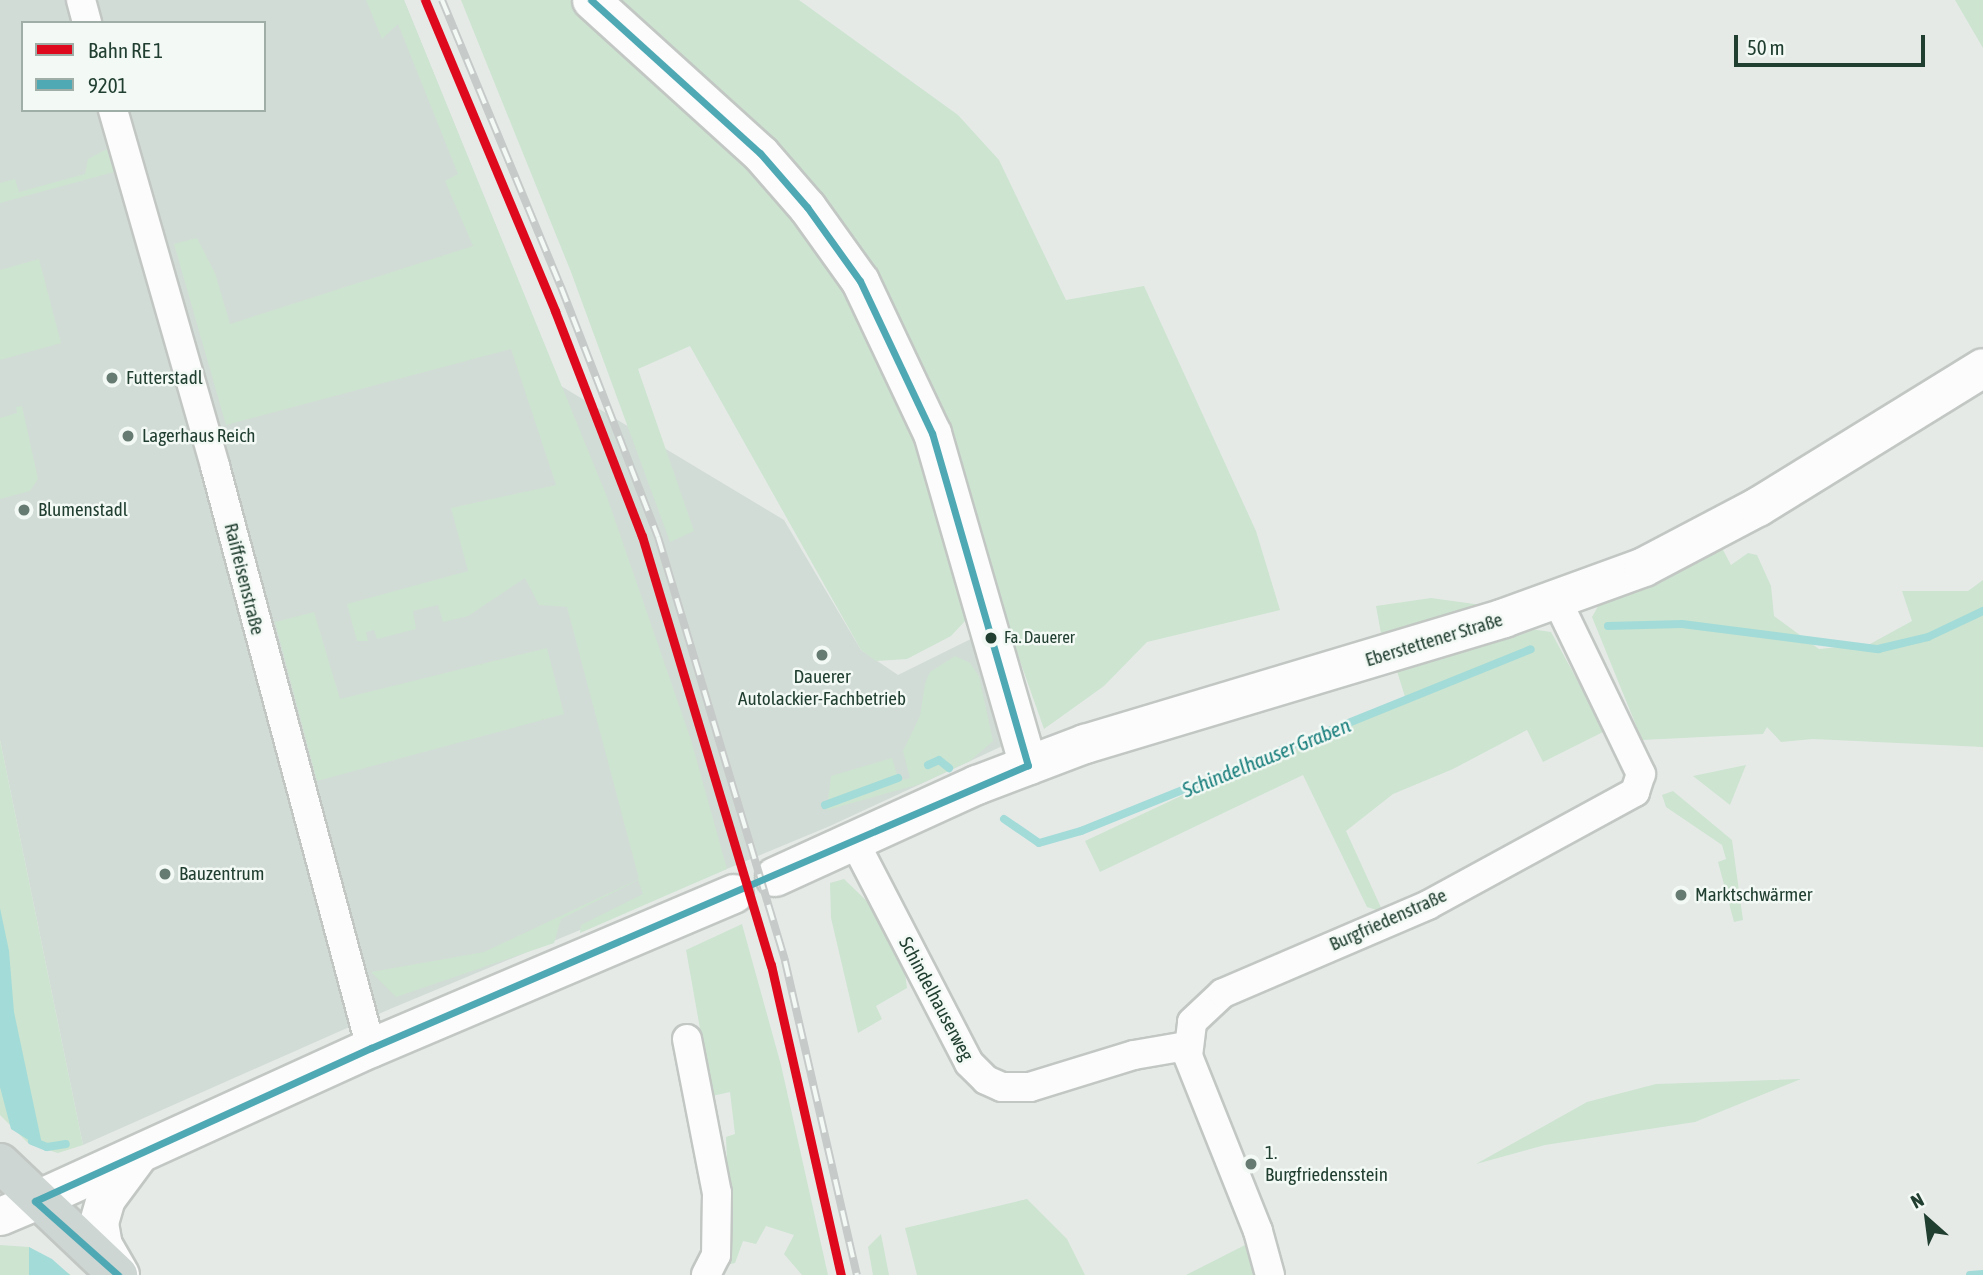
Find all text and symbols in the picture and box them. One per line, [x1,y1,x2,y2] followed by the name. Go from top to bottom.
[21,21,266,112] legend
[1738,21,1929,65] scale bar
[1747,35,1785,59] text: 50 m
[88,38,163,62] text: Bahn RE 1
[88,73,127,97] text: 9201
[126,367,203,389] place label: Futterstadl
[104,370,120,386] marker: Futterstadl
[142,425,255,447] place label: Lagerhaus Reich
[120,428,136,444] marker: Lagerhaus Reich
[38,499,128,521] place label: Blumenstadl
[16,502,32,518] marker: Blumenstadl
[219,521,269,637] street label: Raiffeisenstraße
[1363,608,1505,672] street label: Eberstettener Straße
[1004,628,1075,648] place label: Fa. Dauerer
[984,631,998,645] marker: Fa. Dauerer
[814,647,830,663] marker: Dauerer Autolackier-Fachbetrieb
[738,666,906,710] place label: Dauerer Autolackier-Fachbetrieb
[1178,712,1354,802] water label: Schindelhauser Graben
[179,863,264,885] place label: Bauzentrum
[157,866,173,882] marker: Bauzentrum
[1326,884,1450,956] street label: Burgfriedenstraße
[1695,884,1812,906] place label: Marktschwärmer
[1673,887,1689,903] marker: Marktschwärmer
[894,933,978,1065] street label: Schindelhauserweg
[1265,1142,1388,1186] place label: 1. Burgfriedensstein
[1243,1156,1259,1172] marker: 1. Burgfriedensstein
[1892,1184,1962,1254] north arrow
[1907,1188,1927,1213] text: N

